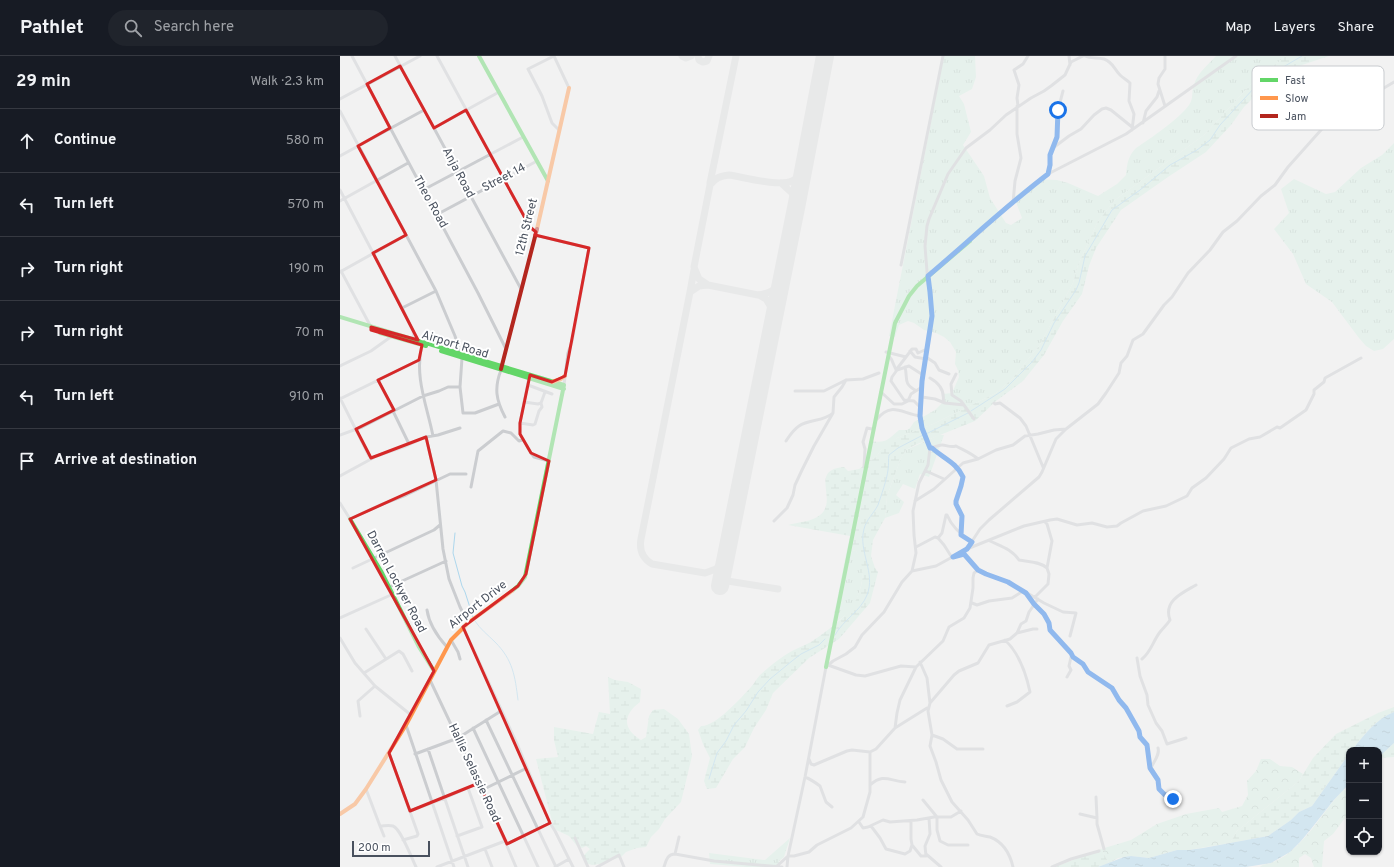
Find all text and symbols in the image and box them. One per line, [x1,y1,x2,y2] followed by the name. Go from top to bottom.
[108,10,388,46] search box
[20,16,84,40] text: Pathlet
[122,17,144,39] icon: search
[154,18,234,37] text: Search here
[1225,19,1251,36] text: Map
[1273,19,1315,36] text: Layers
[1337,19,1374,36] text: Share
[1252,66,1384,130] legend
[16,71,71,93] text: 29 min
[250,74,324,90] text: Walk · 2.3 km
[1285,74,1305,88] text: Fast
[1285,92,1308,106] text: Slow
[1049,101,1067,119] route start
[1285,110,1306,124] text: Jam
[16,130,38,152] icon: ahead
[54,131,116,150] text: Continue
[286,133,324,149] text: 580 m
[438,145,478,201] street label: Anja Road
[479,160,529,196] street label: Street 14
[409,173,451,231] street label: Theo Road
[16,194,38,216] icon: left
[54,195,114,214] text: Turn left
[287,197,324,213] text: 570 m
[512,197,542,257] street label: 12th Street
[16,258,38,280] icon: right
[54,259,123,278] text: Turn right
[289,261,324,277] text: 190 m
[16,322,38,344] icon: right
[54,323,123,342] text: Turn right
[295,325,324,341] text: 70 m
[419,327,491,363] street label: Airport Road
[16,386,38,408] icon: left
[54,387,114,406] text: Turn left
[289,389,324,405] text: 910 m
[16,450,38,472] icon: arrive
[54,451,197,470] text: Arrive at destination
[362,528,430,636] street label: Darren Lockyer Road
[445,577,511,633] street label: Airport Drive
[444,721,504,825] street label: Hallie Selassie Road
[1346,747,1382,855] map controls
[1346,747,1382,783] button: +
[1346,783,1382,819] button: −
[1164,790,1182,808] route end
[1346,819,1382,855] button: locate
[352,839,430,858] scale bar
[358,841,391,855] text: 200 m

